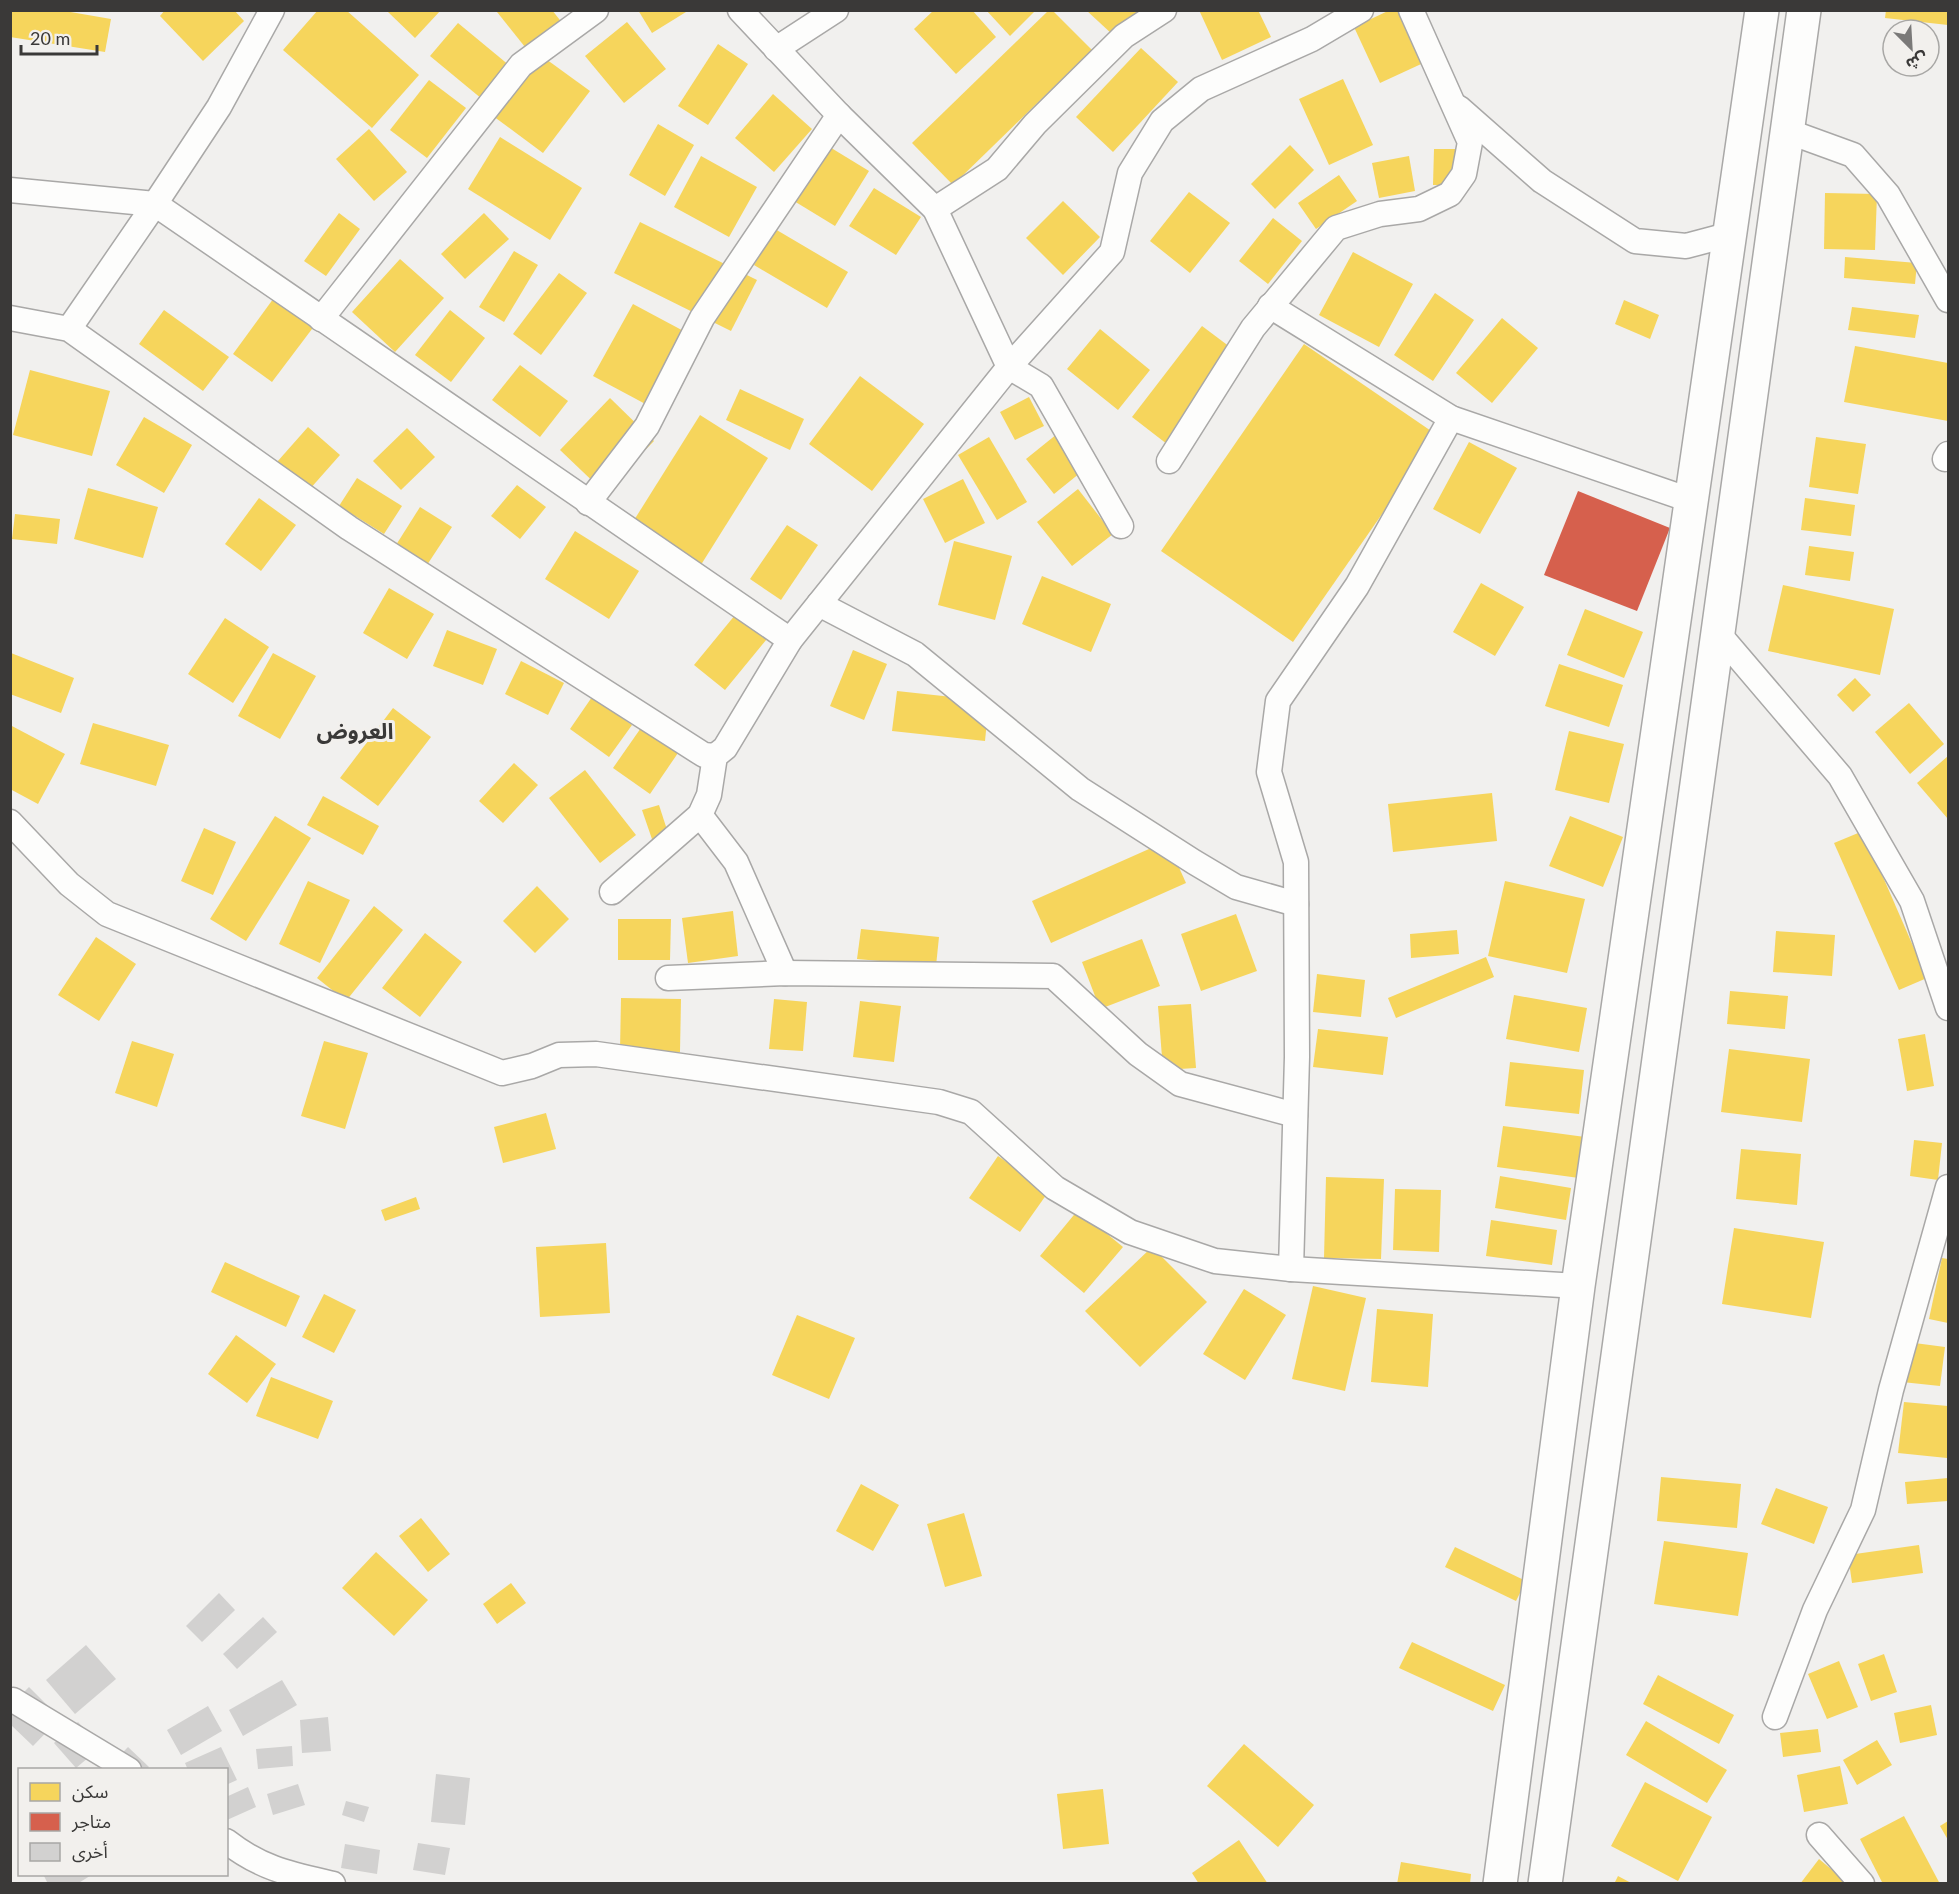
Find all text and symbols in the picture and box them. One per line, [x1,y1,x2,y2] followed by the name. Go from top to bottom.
[21,18,98,56] scale bar
[1881,18,1941,78] north arrow
[30,27,70,49] text: 20 m
[1903,48,1931,75] text: ش
[317,717,393,744] district label: العروض
[18,1768,228,1876] legend
[72,1780,108,1803] text: سكن
[71,1810,111,1833] text: متاجر
[72,1840,108,1863] text: أخرى

